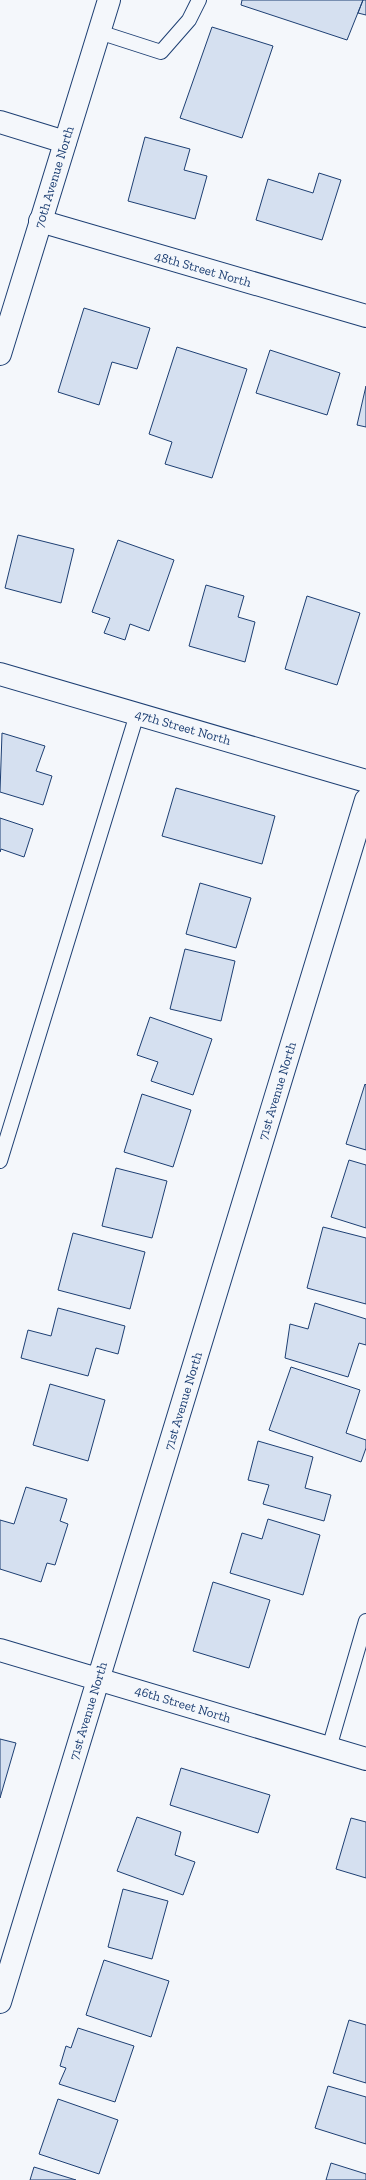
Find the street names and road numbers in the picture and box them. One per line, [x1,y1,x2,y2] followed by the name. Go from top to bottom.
[31,124,77,230] street label: 70th Avenue North
[153,248,254,290] street label: 48th Street North
[134,706,233,748] street label: 47th Street North
[255,1039,299,1142] street label: 71st Avenue North
[161,1349,205,1452] street label: 71st Avenue North
[66,1659,110,1762] street label: 71st Avenue North
[133,1682,233,1726] street label: 46th Street North

